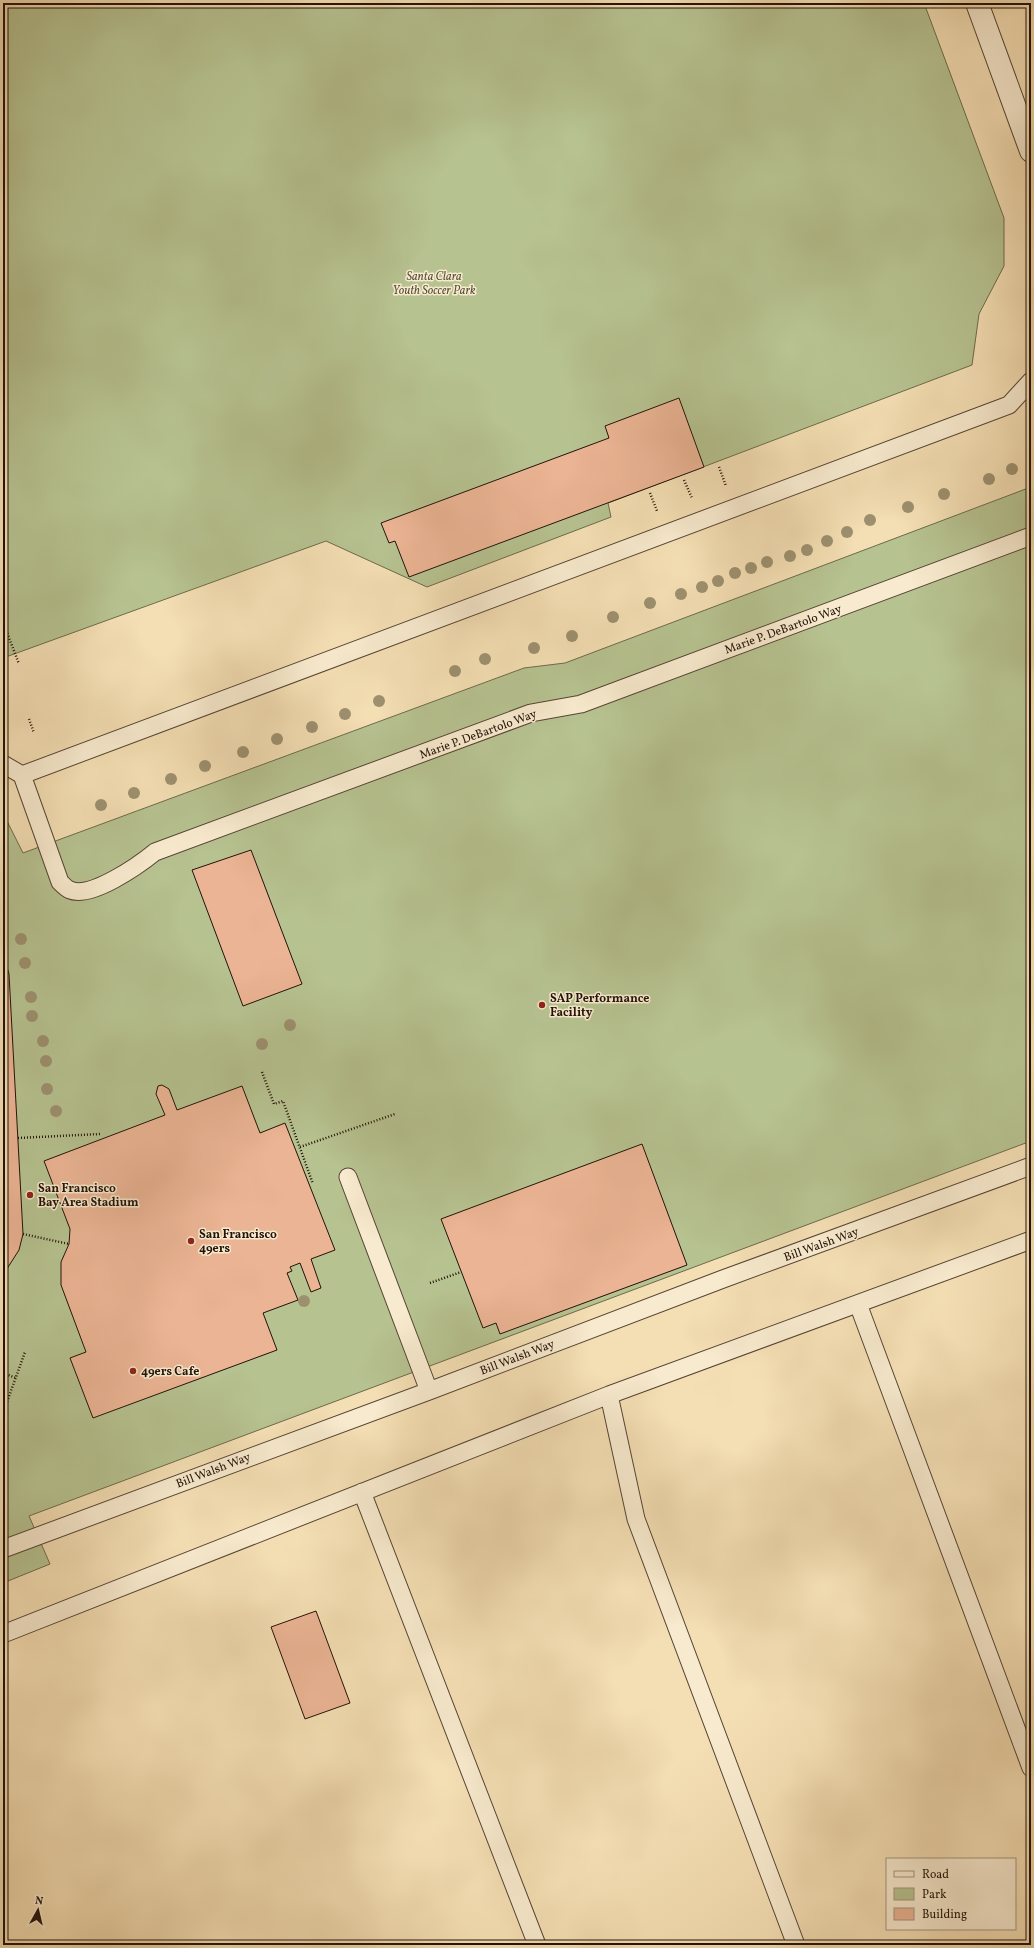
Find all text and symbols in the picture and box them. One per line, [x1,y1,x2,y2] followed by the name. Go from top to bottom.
[392,269,476,299] park label: Santa Clara Youth Soccer Park
[723,601,845,659] street label: Marie P. DeBartolo Way
[418,706,540,764] street label: Marie P. DeBartolo Way
[550,991,649,1021] place label: SAP Performance Facility
[537,1000,547,1010] marker: SAP Performance Facility
[38,1181,139,1211] place label: San Francisco Bay Area Stadium
[25,1190,35,1200] marker: San Francisco Bay Area Stadium
[782,1224,862,1266] street label: Bill Walsh Way
[199,1227,277,1257] place label: San Francisco 49ers
[186,1236,196,1246] marker: San Francisco 49ers
[478,1336,557,1380] street label: Bill Walsh Way
[141,1364,200,1380] place label: 49ers Cafe
[128,1366,138,1376] marker: 49ers Cafe
[174,1449,253,1493] street label: Bill Walsh Way
[886,1858,1016,1930] legend
[922,1867,949,1883] text: Road
[922,1887,947,1903] text: Park
[18,1890,58,1930] north arrow
[34,1894,44,1910] text: N
[922,1907,967,1923] text: Building

